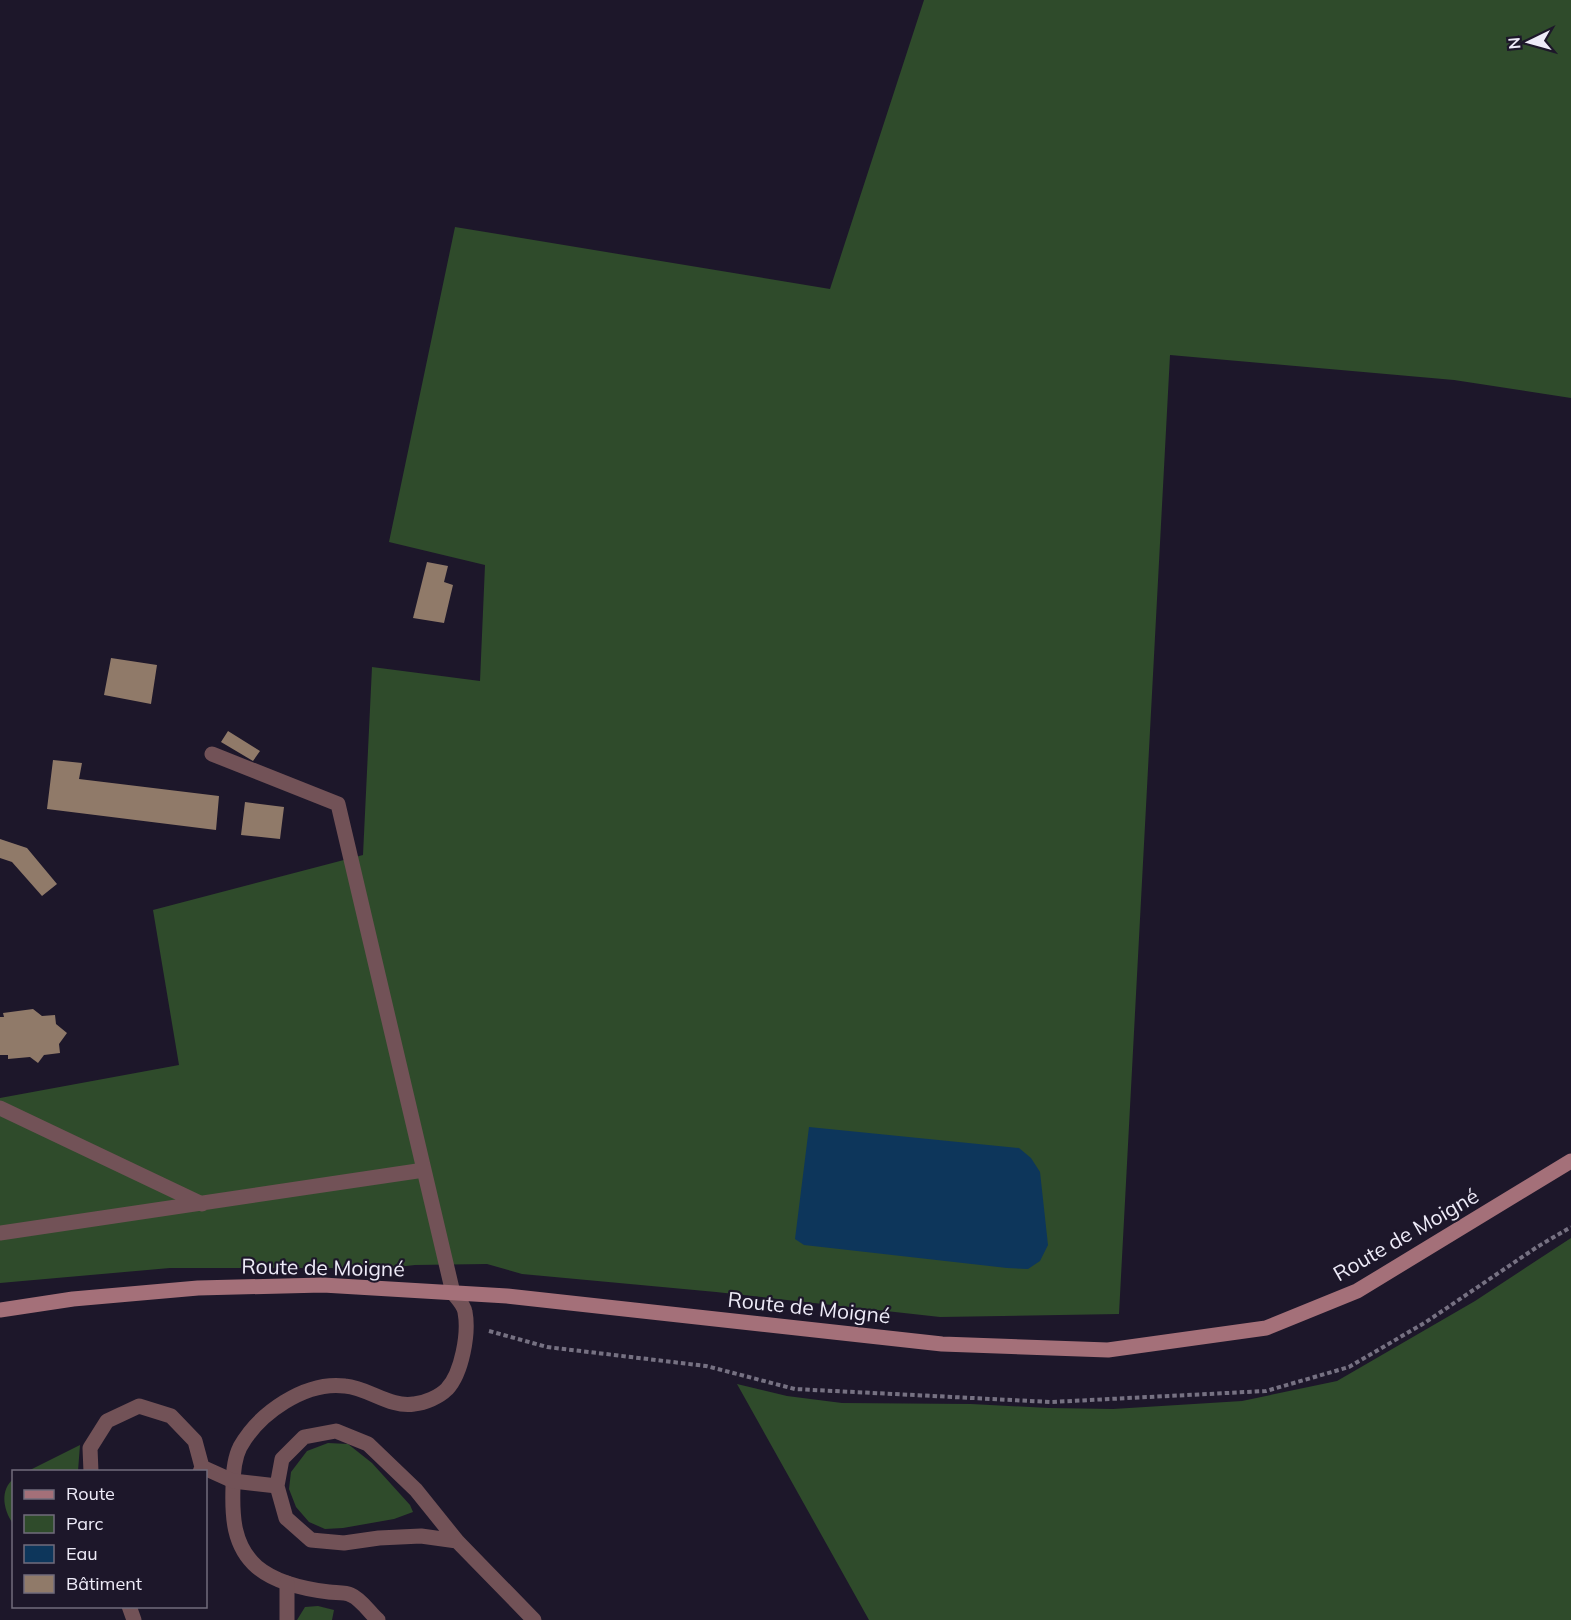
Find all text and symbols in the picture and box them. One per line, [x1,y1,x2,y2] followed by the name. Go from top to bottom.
[1499,12,1559,72] north arrow
[1504,36,1525,50] text: N
[1328,1182,1483,1286] street label: Route de Moigné
[241,1253,405,1281] street label: Route de Moigné
[726,1286,892,1328] street label: Route de Moigné
[12,1470,207,1608] legend
[66,1482,115,1505] text: Route
[66,1512,104,1535] text: Parc
[66,1542,98,1565] text: Eau
[66,1572,142,1595] text: Bâtiment

